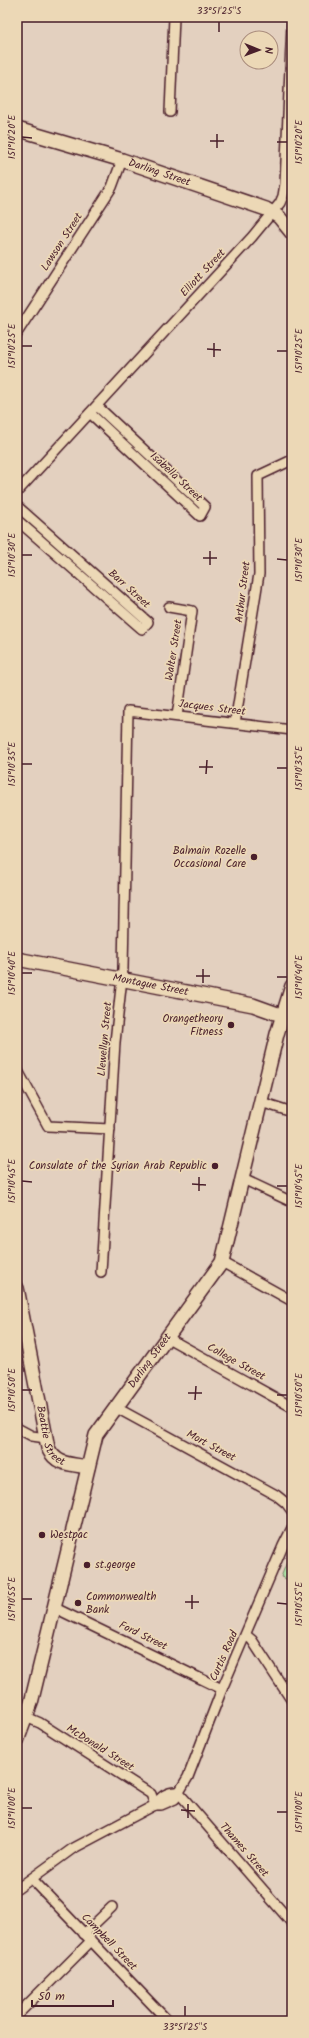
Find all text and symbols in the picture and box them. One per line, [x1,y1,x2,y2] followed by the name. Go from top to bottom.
[197,3,242,19] text: 33°51'25"S
[239,30,279,70] north arrow
[259,47,277,54] text: N
[4,114,20,159] text: 151°10'20"E
[291,119,307,164] text: 151°10'20"E
[126,154,194,192] street label: Darling Street
[36,209,88,275] street label: Lawson Street
[176,244,231,301] street label: Elliott Street
[4,322,20,368] text: 151°10'25"E
[291,327,307,373] text: 151°10'25"E
[145,448,207,507] street label: Isabella Street
[4,532,20,577] text: 151°10'30"E
[291,537,307,582] text: 151°10'30"E
[230,560,256,624] street label: Arthur Street
[104,565,155,613] street label: Barr Street
[160,617,188,682] street label: Walter Street
[177,695,247,721] street label: Jacques Street
[4,740,20,786] text: 151°10'35"E
[291,744,307,790] text: 151°10'35"E
[173,842,246,873] place label: Balmain Rozelle Occasional Care
[249,852,259,862] marker: Balmain Rozelle Occasional Care
[4,950,20,995] text: 151°10'40"E
[291,954,307,999] text: 151°10'40"E
[111,969,191,1001] street label: Montague Street
[93,1000,117,1077] street label: Llewellyn Street
[163,1010,224,1041] place label: Orangetheory Fitness
[226,1020,236,1030] marker: Orangetheory Fitness
[29,1157,207,1175] place label: Consulate of the Syrian Arab Republic
[4,1158,20,1203] text: 151°10'45"E
[210,1161,220,1171] marker: Consulate of the Syrian Arab Republic
[291,1163,307,1208] text: 151°10'45"E
[124,1329,177,1392] street label: Darling Street
[203,1339,269,1386] street label: College Street
[4,1367,20,1412] text: 151°10'50"E
[291,1372,307,1417] text: 151°10'50"E
[31,1404,68,1472] street label: Beattie Street
[183,1425,240,1467] street label: Mort Street
[50,1526,88,1544] place label: Westpac
[37,1530,47,1540] marker: Westpac
[95,1556,136,1574] place label: st.george
[82,1560,92,1570] marker: st.george
[4,1576,20,1621] text: 151°10'55"E
[291,1581,307,1626] text: 151°10'55"E
[86,1588,156,1619] place label: Commonwealth Bank
[73,1598,83,1608] marker: Commonwealth Bank
[116,1616,171,1656] street label: Ford Street
[205,1627,243,1684] street label: Curtis Road
[63,1720,138,1776] street label: McDonald Street
[4,1786,20,1829] text: 151°11'00"E
[291,1790,307,1833] text: 151°11'00"E
[215,1819,273,1882] street label: Thames Street
[77,1909,142,1975] street label: Campbell Street
[32,1982,113,2008] scale bar
[38,1987,65,2006] text: 50 m
[163,2019,208,2035] text: 33°51'25"S

